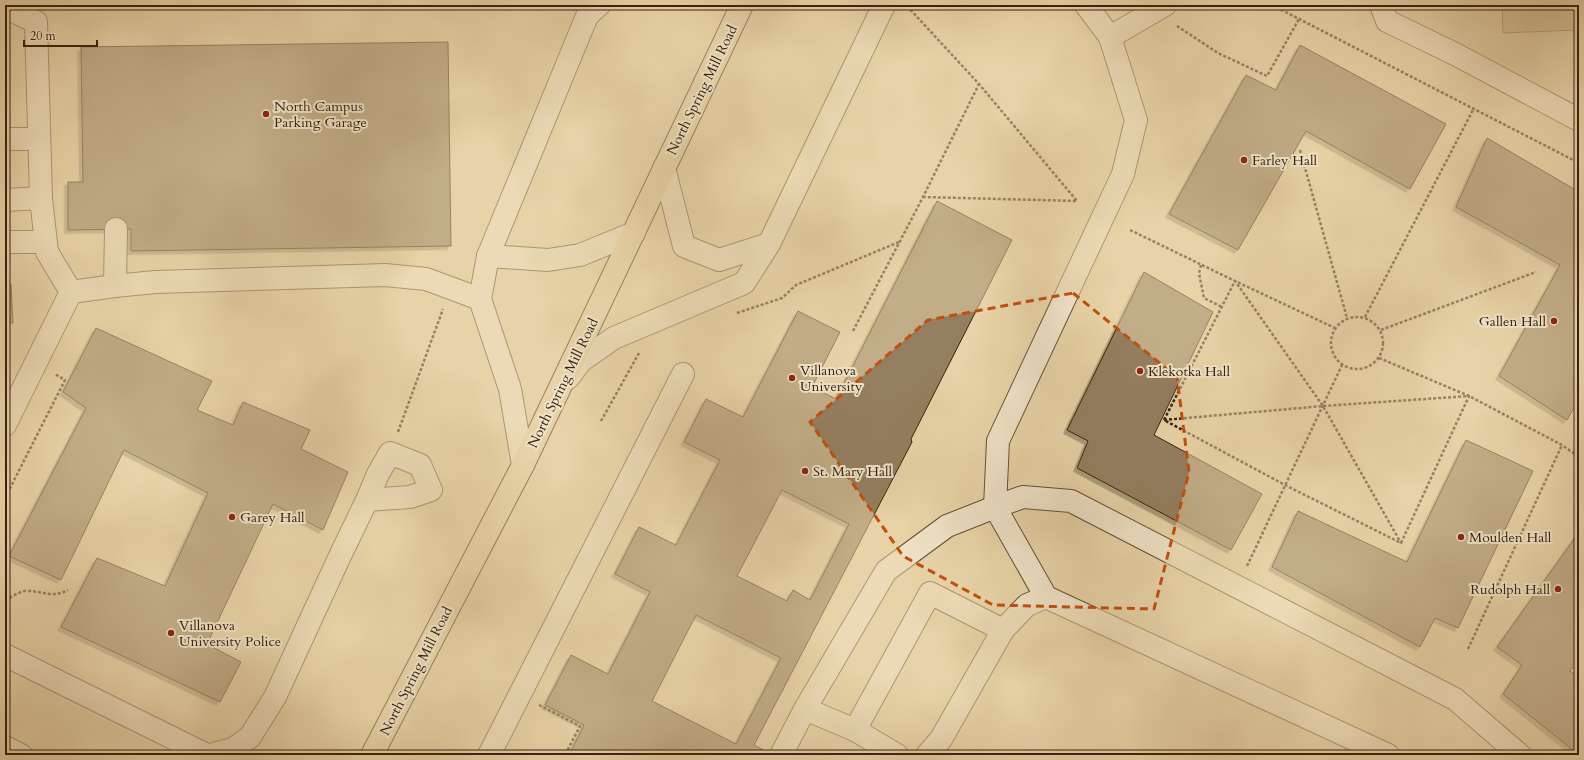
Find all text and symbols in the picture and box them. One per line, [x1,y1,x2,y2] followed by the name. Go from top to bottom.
[662,21,742,158] street label: North Spring Mill Road
[24,22,97,48] scale bar
[30,28,57,44] text: 20 m
[274,97,367,132] place label: North Campus Parking Garage
[261,109,271,119] marker: North Campus Parking Garage
[1252,151,1318,170] place label: Farley Hall
[1239,155,1249,165] marker: Farley Hall
[1479,312,1546,331] place label: Gallen Hall
[523,314,603,451] street label: North Spring Mill Road
[1549,316,1559,326] marker: Gallen Hall
[800,361,863,396] place label: Villanova University
[1148,362,1230,381] place label: Klekotka Hall
[1135,366,1145,376] marker: Klekotka Hall
[787,373,797,383] marker: Villanova University
[813,462,893,481] place label: St. Mary Hall
[800,466,810,476] marker: St. Mary Hall
[240,508,305,527] place label: Garey Hall
[227,512,237,522] marker: Garey Hall
[1469,528,1552,547] place label: Moulden Hall
[1456,532,1466,542] marker: Moulden Hall
[1470,580,1550,599] place label: Rudolph Hall
[1553,584,1563,594] marker: Rudolph Hall
[375,603,457,739] street label: North Spring Mill Road
[179,616,281,651] place label: Villanova University Police
[166,628,176,638] marker: Villanova University Police

